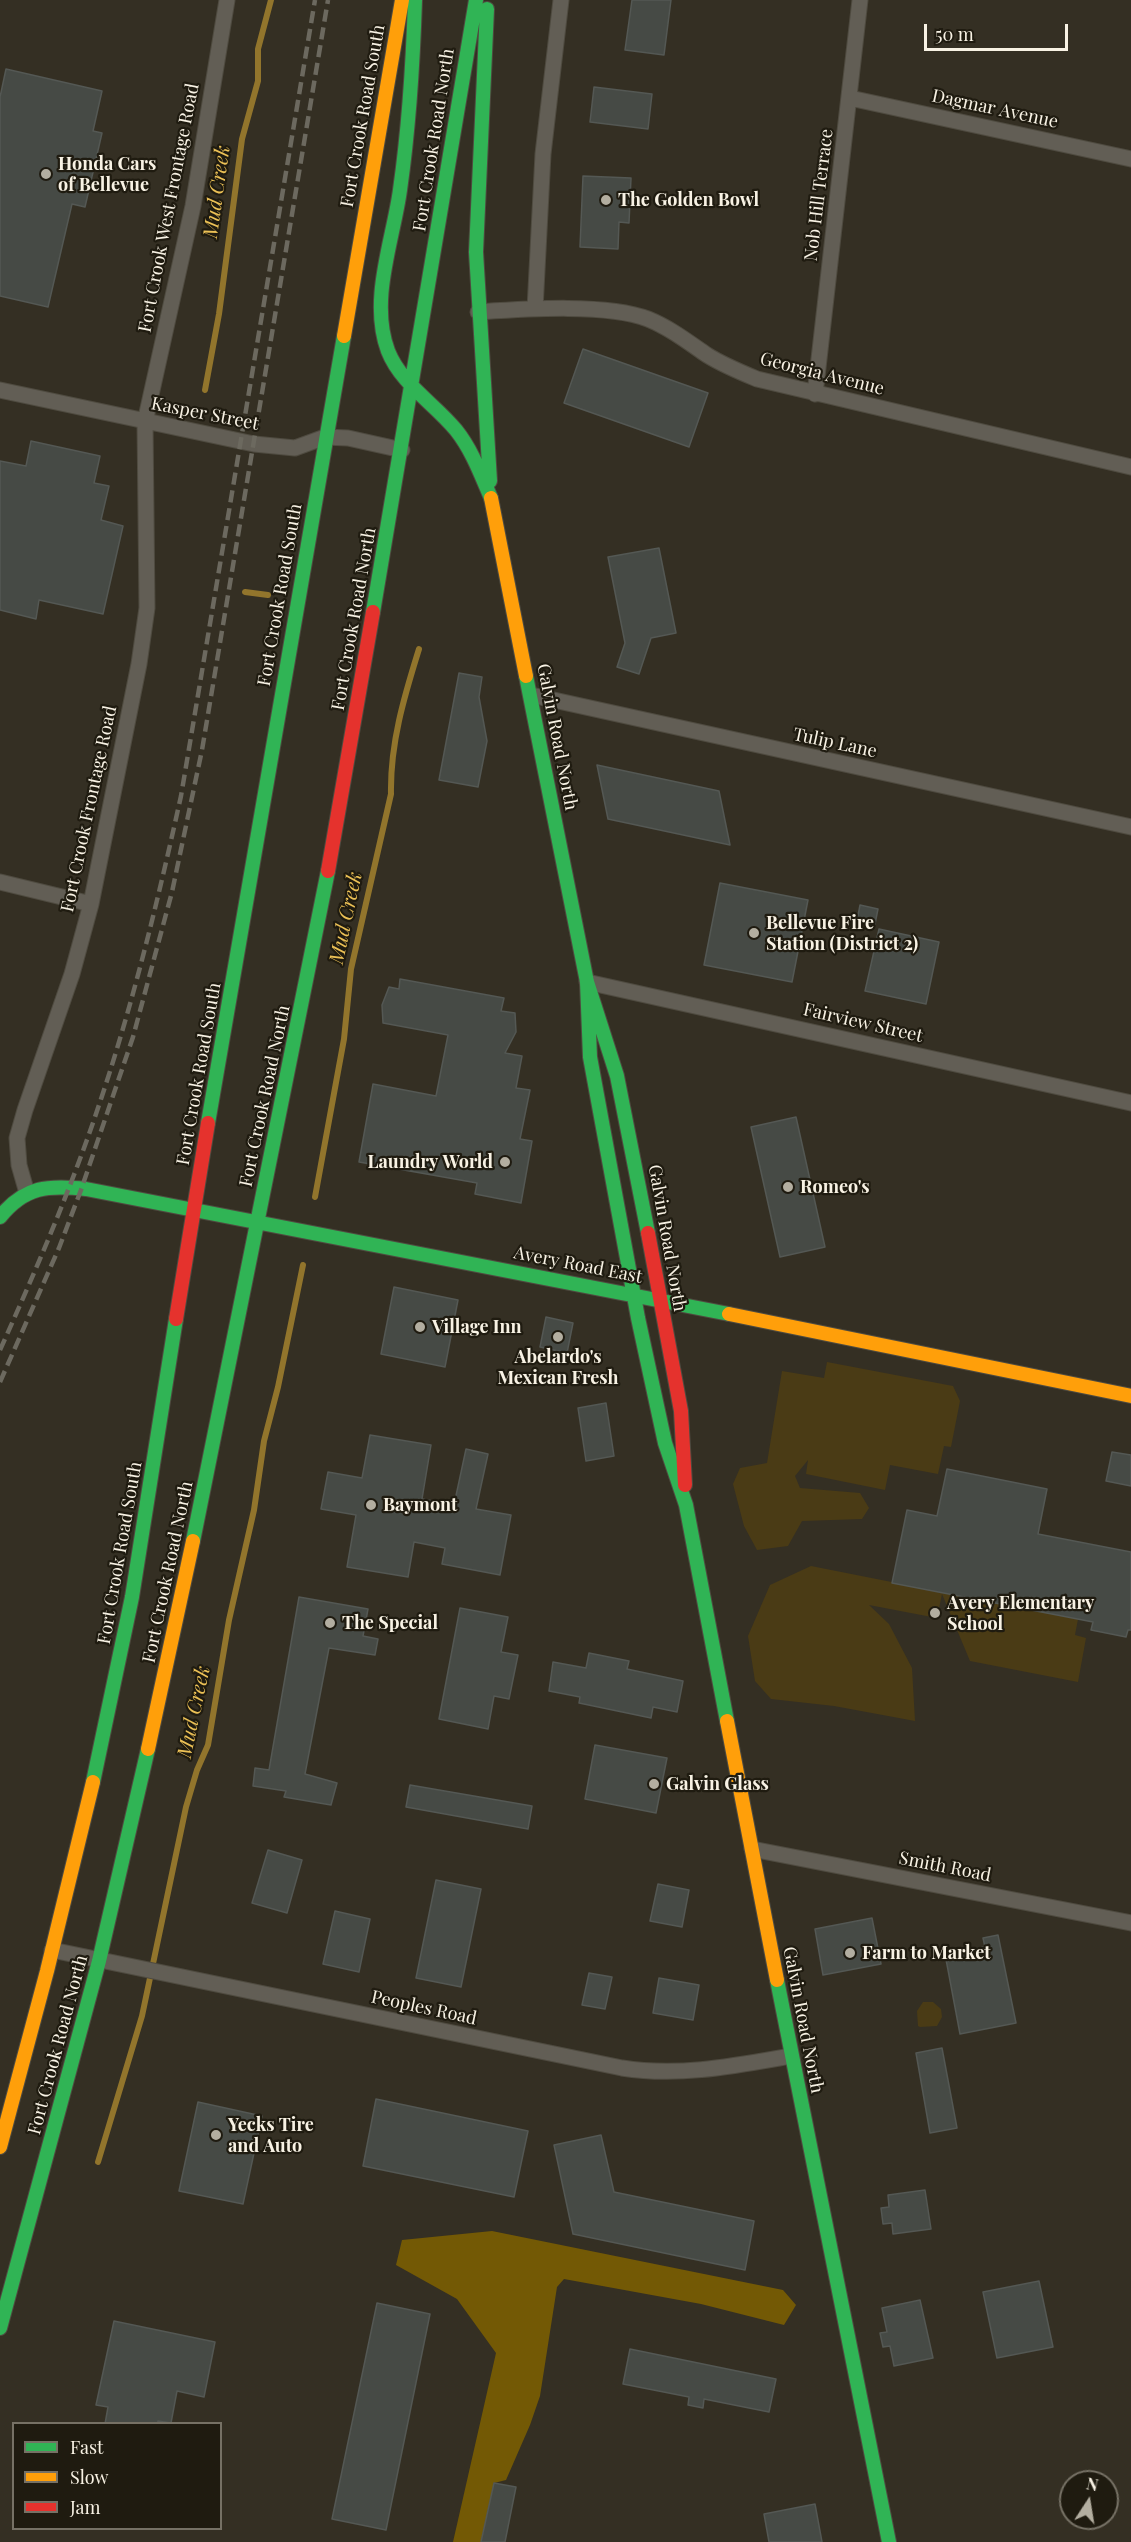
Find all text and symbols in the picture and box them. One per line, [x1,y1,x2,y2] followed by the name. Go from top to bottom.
[927,12,1071,50] scale bar
[935,22,974,46] text: 50 m
[336,23,390,209] street label: Fort Crook Road South
[409,47,459,233] street label: Fort Crook Road North
[134,82,204,334] street label: Fort Crook West Frontage Road
[930,85,1060,133] street label: Dagmar Avenue
[800,128,838,262] street label: Nob Hill Terrace
[199,144,235,240] water label: Mud Creek
[58,153,156,195] place label: Honda Cars of Bellevue
[39,167,53,181] marker: Honda Cars of Bellevue
[618,189,759,211] place label: The Golden Bowl
[599,193,613,207] marker: The Golden Bowl
[758,348,886,400] street label: Georgia Avenue
[149,393,261,435] street label: Kasper Street
[253,502,307,688] street label: Fort Crook Road South
[327,526,381,712] street label: Fort Crook Road North
[532,662,582,812] street label: Galvin Road North
[57,704,121,914] street label: Fort Crook Frontage Road
[791,724,879,762] street label: Tulip Lane
[325,870,367,966] water label: Mud Creek
[766,912,918,954] place label: Bellevue Fire Station (District 2)
[747,926,761,940] marker: Bellevue Fire Station (District 2)
[172,981,226,1167] street label: Fort Crook Road South
[801,999,925,1047] street label: Fairview Street
[235,1003,295,1189] street label: Fort Crook Road North
[368,1151,493,1173] place label: Laundry World
[498,1155,512,1169] marker: Laundry World
[643,1163,691,1313] street label: Galvin Road North
[800,1176,870,1198] place label: Romeo's
[781,1180,795,1194] marker: Romeo's
[512,1242,644,1288] street label: Avery Road East
[432,1316,522,1338] place label: Village Inn
[413,1320,427,1334] marker: Village Inn
[551,1330,565,1344] marker: Abelardo's Mexican Fresh
[497,1346,619,1388] place label: Abelardo's Mexican Fresh
[93,1460,147,1646] street label: Fort Crook Road South
[138,1479,198,1665] street label: Fort Crook Road North
[383,1494,457,1516] place label: Baymont
[364,1498,378,1512] marker: Baymont
[947,1592,1094,1634] place label: Avery Elementary School
[928,1606,942,1620] marker: Avery Elementary School
[342,1612,438,1634] place label: The Special
[323,1616,337,1630] marker: The Special
[173,1664,215,1760] water label: Mud Creek
[666,1773,769,1795] place label: Galvin Glass
[647,1777,661,1791] marker: Galvin Glass
[897,1847,993,1887] street label: Smith Road
[862,1942,991,1964] place label: Farm to Market
[778,1945,828,2095] street label: Galvin Road North
[843,1946,857,1960] marker: Farm to Market
[24,1953,92,2137] street label: Fort Crook Road North
[369,1986,479,2030] street label: Peoples Road
[228,2114,314,2156] place label: Yecks Tire and Auto
[209,2128,223,2142] marker: Yecks Tire and Auto
[12,2422,222,2530] legend
[70,2435,103,2459] text: Fast
[70,2465,108,2489] text: Slow
[1059,2470,1119,2530] north arrow
[1085,2472,1100,2495] text: N
[70,2495,100,2519] text: Jam

